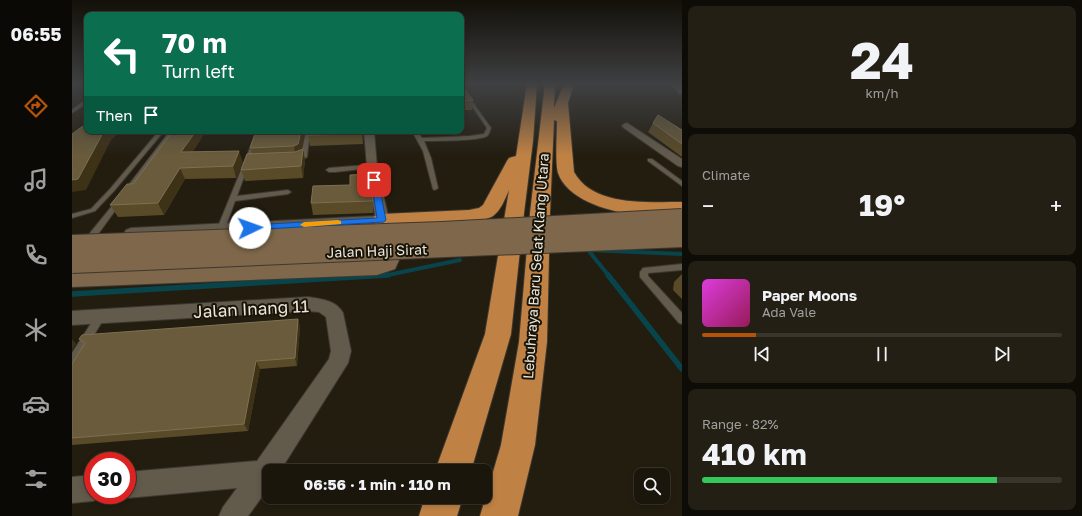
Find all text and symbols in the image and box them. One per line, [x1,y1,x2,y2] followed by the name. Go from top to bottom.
[11,23,61,45] text: 06:55
[162,26,227,59] text: 70 m
[96,28,148,80] icon: left
[850,28,914,90] text: 24
[162,60,235,82] text: Turn left
[865,85,899,101] text: km/h
[22,92,50,120] icon: directions
[140,104,162,126] icon: arrive
[96,106,132,124] text: Then
[519,153,552,379] street label: Lebuhraya Baru Selat Klang Utara
[357,163,391,197] pin
[22,166,50,194] icon: music
[702,167,750,183] text: Climate
[363,169,385,191] icon: arrive
[859,187,905,223] text: 19°
[702,192,714,219] text: −
[1050,192,1062,219] text: +
[229,207,271,249] position arrow
[326,240,428,261] street label: Jalan Haji Sirat
[22,241,50,269] icon: phone
[762,286,857,304] text: Paper Moons
[193,295,309,322] street label: Jalan Inang 11
[762,304,816,320] text: Ada Vale
[22,316,50,344] icon: climate
[751,343,773,365] icon: previous
[871,343,893,365] icon: pause
[991,343,1013,365] icon: next
[22,390,50,418] icon: car
[702,416,778,432] text: Range · 82%
[702,436,807,472] text: 410 km
[84,452,136,504] speed limit sign: 30
[22,465,50,493] icon: filters
[634,468,670,504] map controls
[634,468,670,504] button: search
[303,475,451,493] text: 06:56 · 1 min · 110 m

